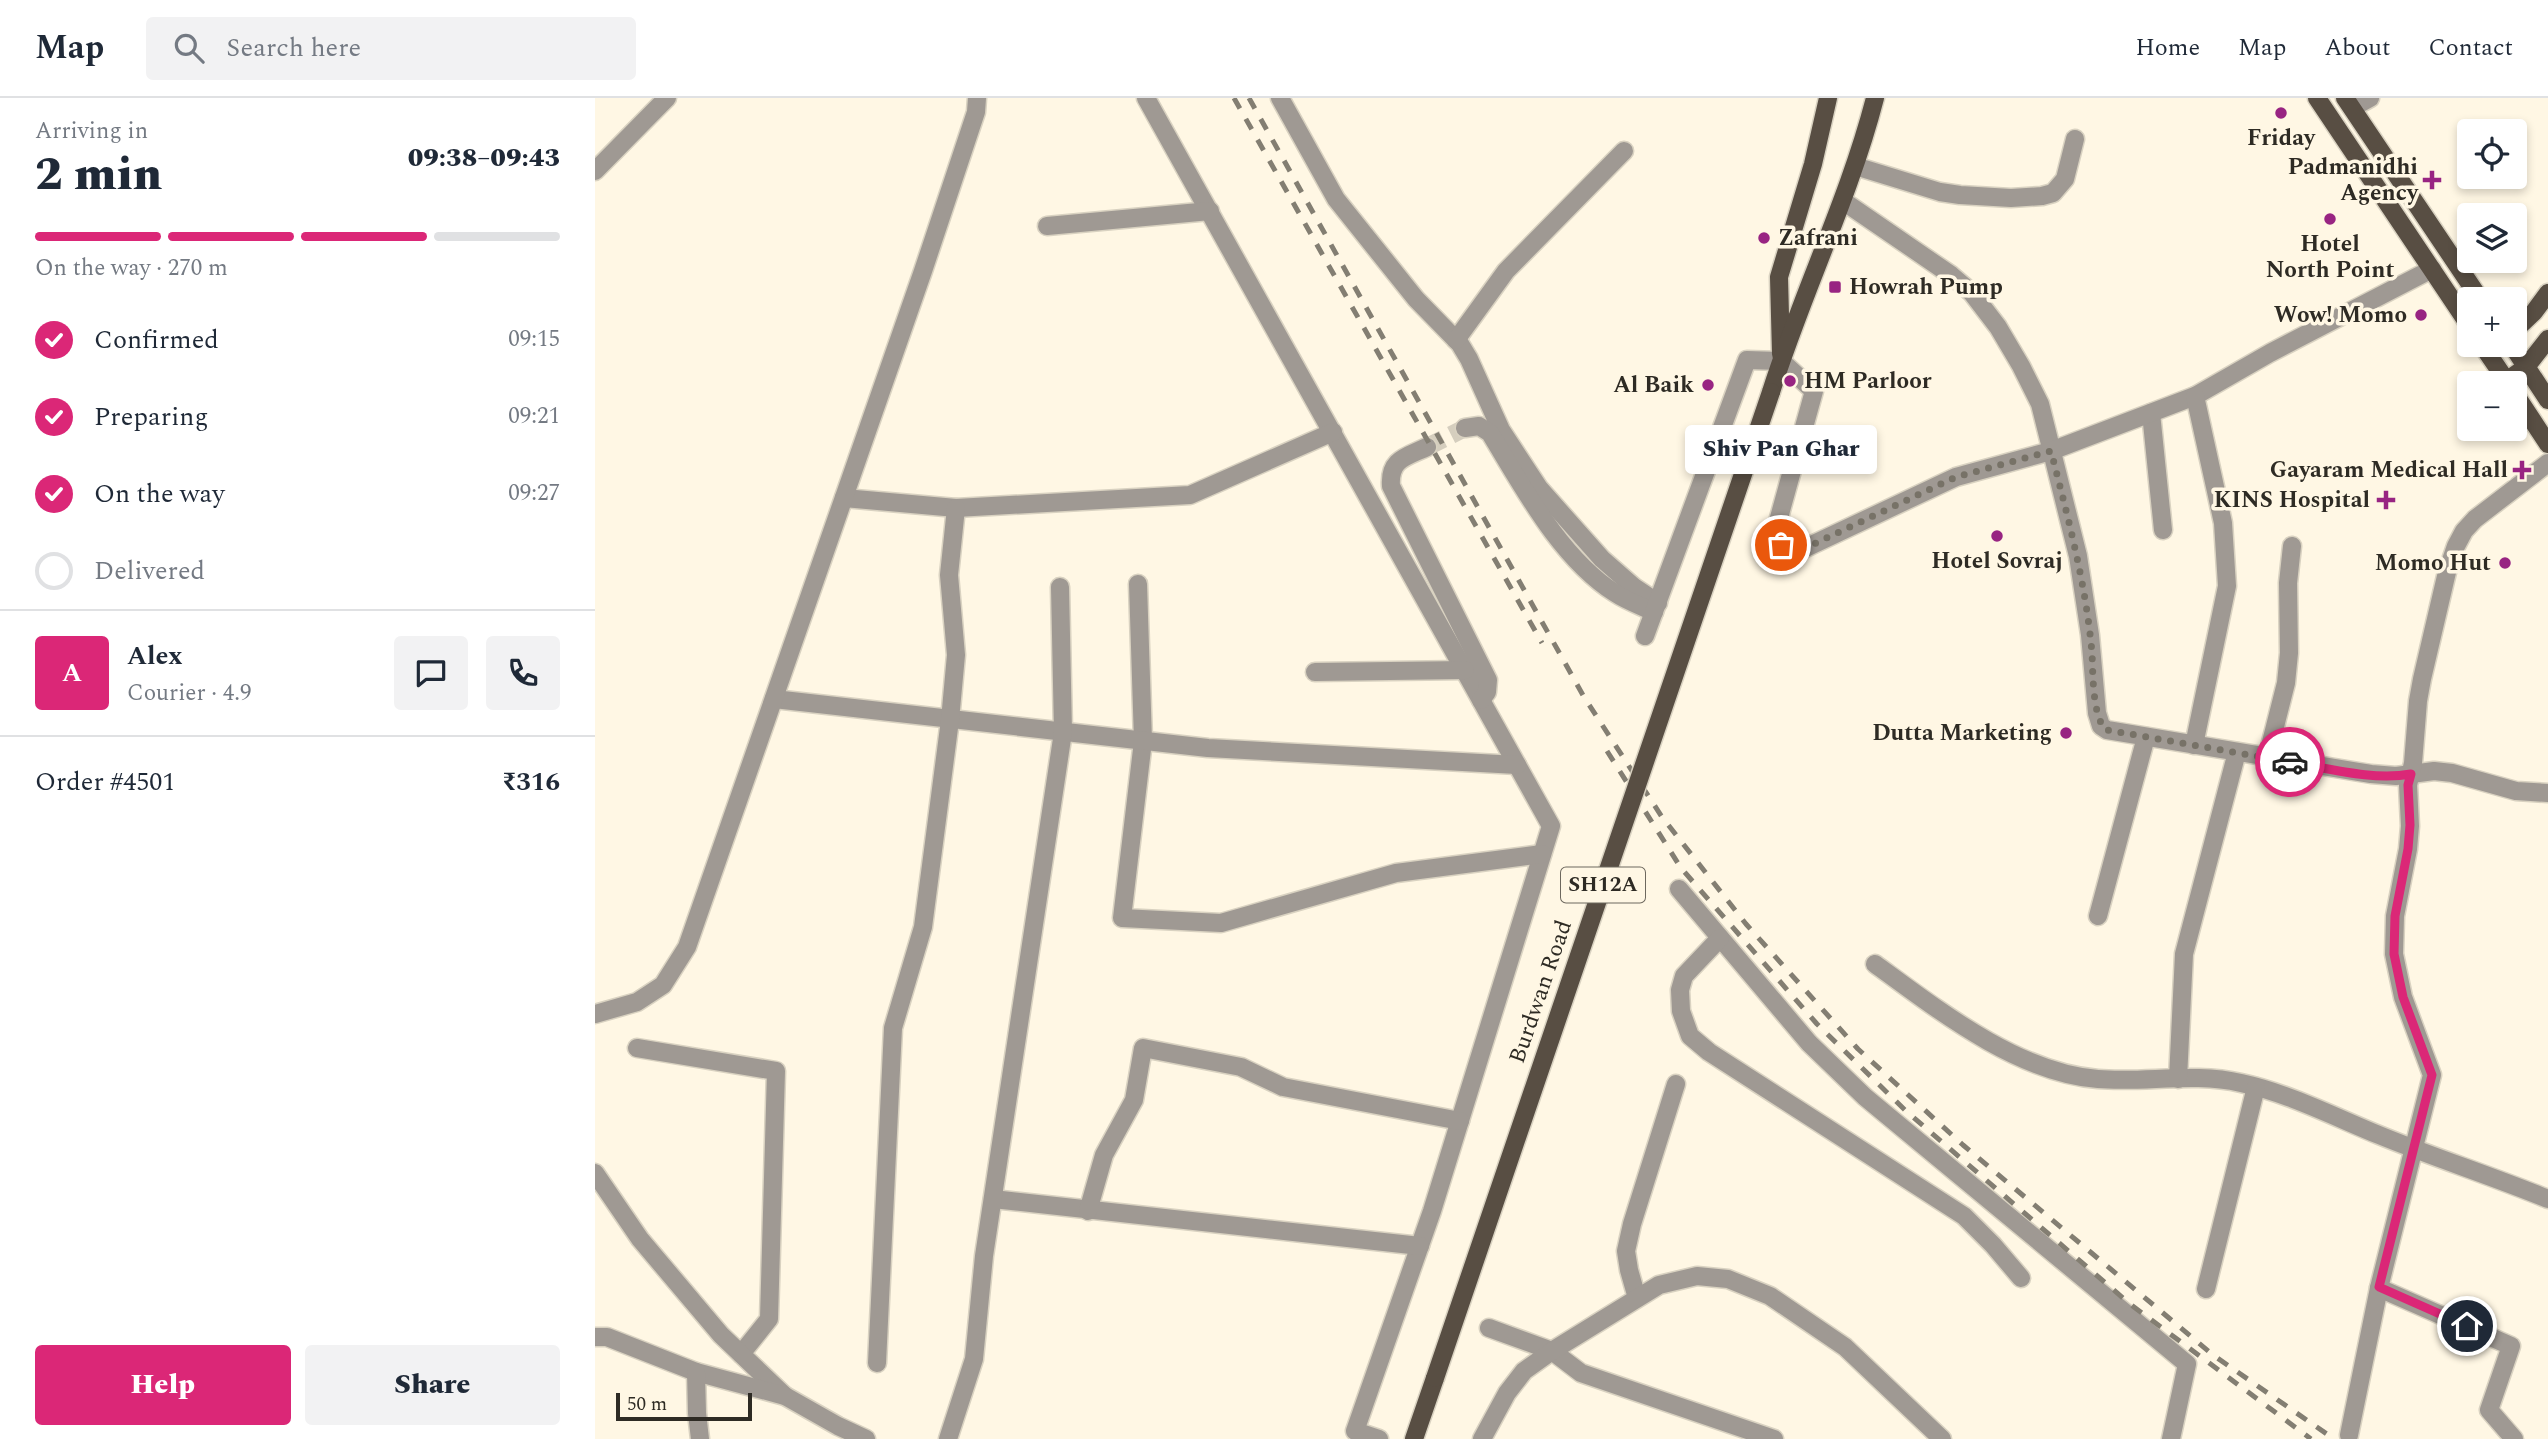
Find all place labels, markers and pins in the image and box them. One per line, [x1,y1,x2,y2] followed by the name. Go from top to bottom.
[2273,105,2289,121] marker: Friday
[2247,121,2316,156] place label: Friday
[2288,150,2419,211] place label: Padmanidhi Agency
[2424,172,2440,188] marker: Padmanidhi Agency
[2322,211,2338,227] marker: Hotel North Point
[1778,221,1858,256] place label: Zafrani
[2266,227,2394,288] place label: Hotel North Point
[1756,230,1772,246] marker: Zafrani
[1849,270,2003,305] place label: Howrah Pump
[1827,279,1843,295] marker: Howrah Pump
[2274,298,2407,333] place label: Wow! Momo
[2413,307,2429,323] marker: Wow! Momo
[1804,364,1932,399] place label: HM Parloor
[1613,368,1694,403] place label: Al Baik
[1782,373,1798,389] marker: HM Parloor
[1700,377,1716,393] marker: Al Baik
[1685,426,1877,475] callout: Shiv Pan Ghar
[2270,453,2508,488] place label: Gayaram Medical Hall
[2514,462,2530,478] marker: Gayaram Medical Hall
[2214,483,2370,518] place label: KINS Hospital
[2376,490,2396,510] marker: KINS Hospital
[1751,515,1811,575] pin
[1989,528,2005,544] marker: Hotel Sovraj
[1931,544,2063,579] place label: Hotel Sovraj
[2375,546,2491,581] place label: Momo Hut
[2497,555,2513,571] marker: Momo Hut
[1872,716,2052,751] place label: Dutta Marketing
[2058,725,2074,741] marker: Dutta Marketing
[2437,1296,2497,1356] pin

